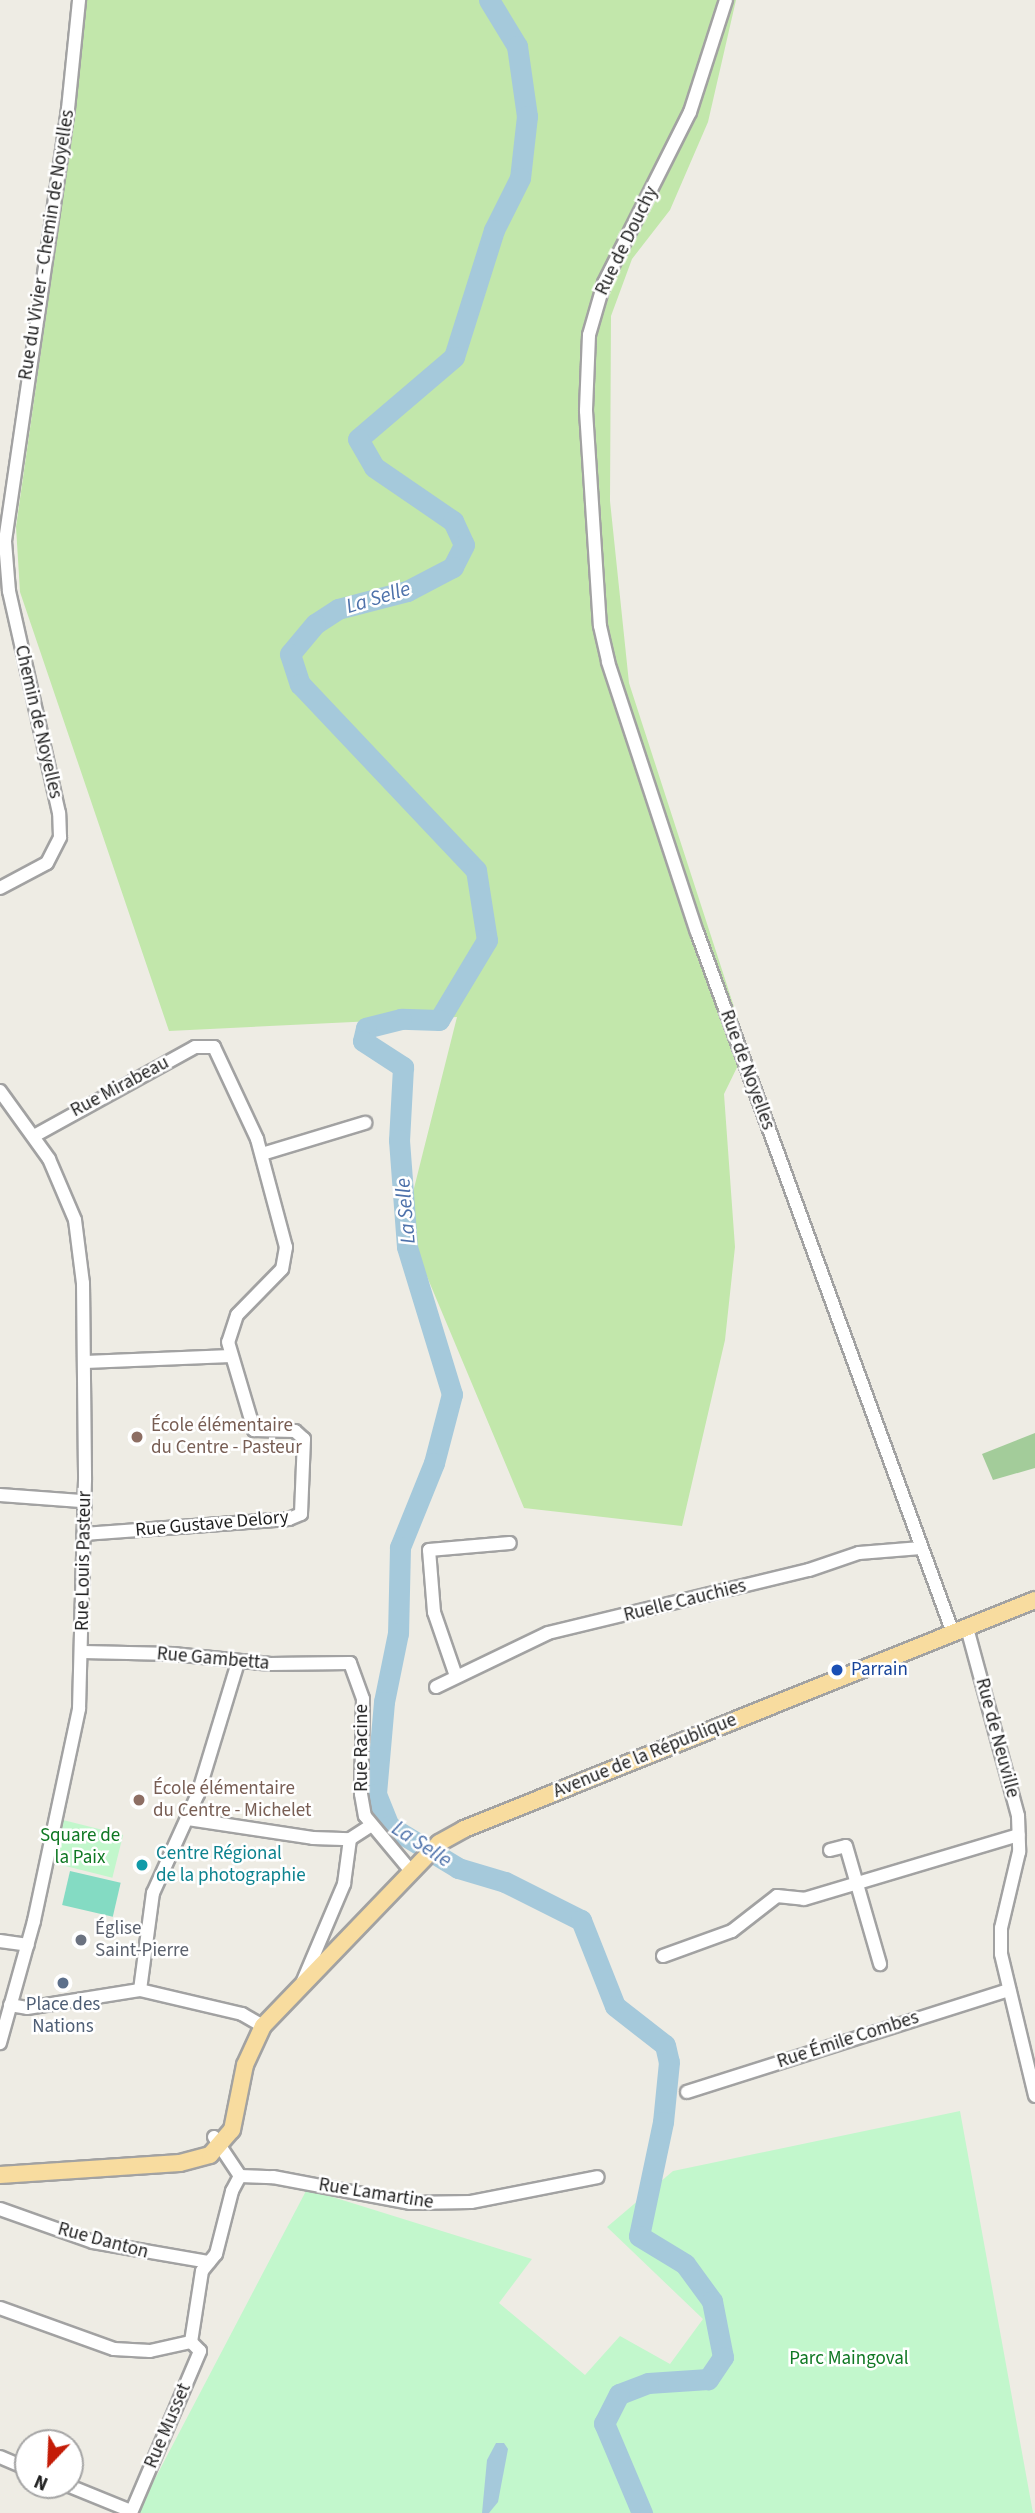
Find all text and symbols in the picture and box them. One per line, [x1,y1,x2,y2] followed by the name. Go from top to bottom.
[14,108,80,382] street label: Rue du Vivier - Chemin de Noyelles
[591,183,663,299] street label: Rue de Douchy
[343,575,413,619] water label: La Selle
[9,643,67,801] street label: Chemin de Noyelles
[715,1007,779,1133] street label: Rue de Noyelles
[67,1052,173,1122] street label: Rue Mirabeau
[390,1177,420,1245] water label: La Selle
[151,1415,302,1459] place label: École élémentaire du Centre - Pasteur
[129,1429,145,1445] marker: École élémentaire du Centre - Pasteur
[71,1491,97,1631] street label: Rue Louis Pasteur
[134,1506,290,1542] street label: Rue Gustave Delory
[621,1575,749,1627] street label: Ruelle Cauchies
[156,1643,270,1675] street label: Rue Gambetta
[851,1659,908,1681] place label: Parrain
[829,1662,845,1678] marker: Parrain
[970,1676,1024,1800] street label: Rue de Neuville
[351,1704,373,1792] street label: Rue Racine
[550,1709,740,1803] street label: Avenue de la République
[153,1778,312,1822] place label: École élémentaire du Centre - Michelet
[131,1792,147,1808] marker: École élémentaire du Centre - Michelet
[387,1815,457,1873] water label: La Selle
[40,1825,120,1869] park label: Square de la Paix
[156,1843,306,1887] place label: Centre Régional de la photographie
[134,1857,150,1873] marker: Centre Régional de la photographie
[95,1918,189,1962] place label: Église Saint-Pierre
[73,1932,89,1948] marker: Église Saint-Pierre
[55,1975,71,1991] marker: Place des Nations
[26,1994,100,2038] place label: Place des Nations
[774,2006,922,2074] street label: Rue Émile Combes
[317,2174,435,2214] street label: Rue Lamartine
[55,2218,151,2264] street label: Rue Danton
[789,2348,909,2370] park label: Parc Maingoval
[140,2380,196,2472] street label: Rue Musset
[14,2429,84,2499] north arrow
[30,2467,52,2497] text: N

